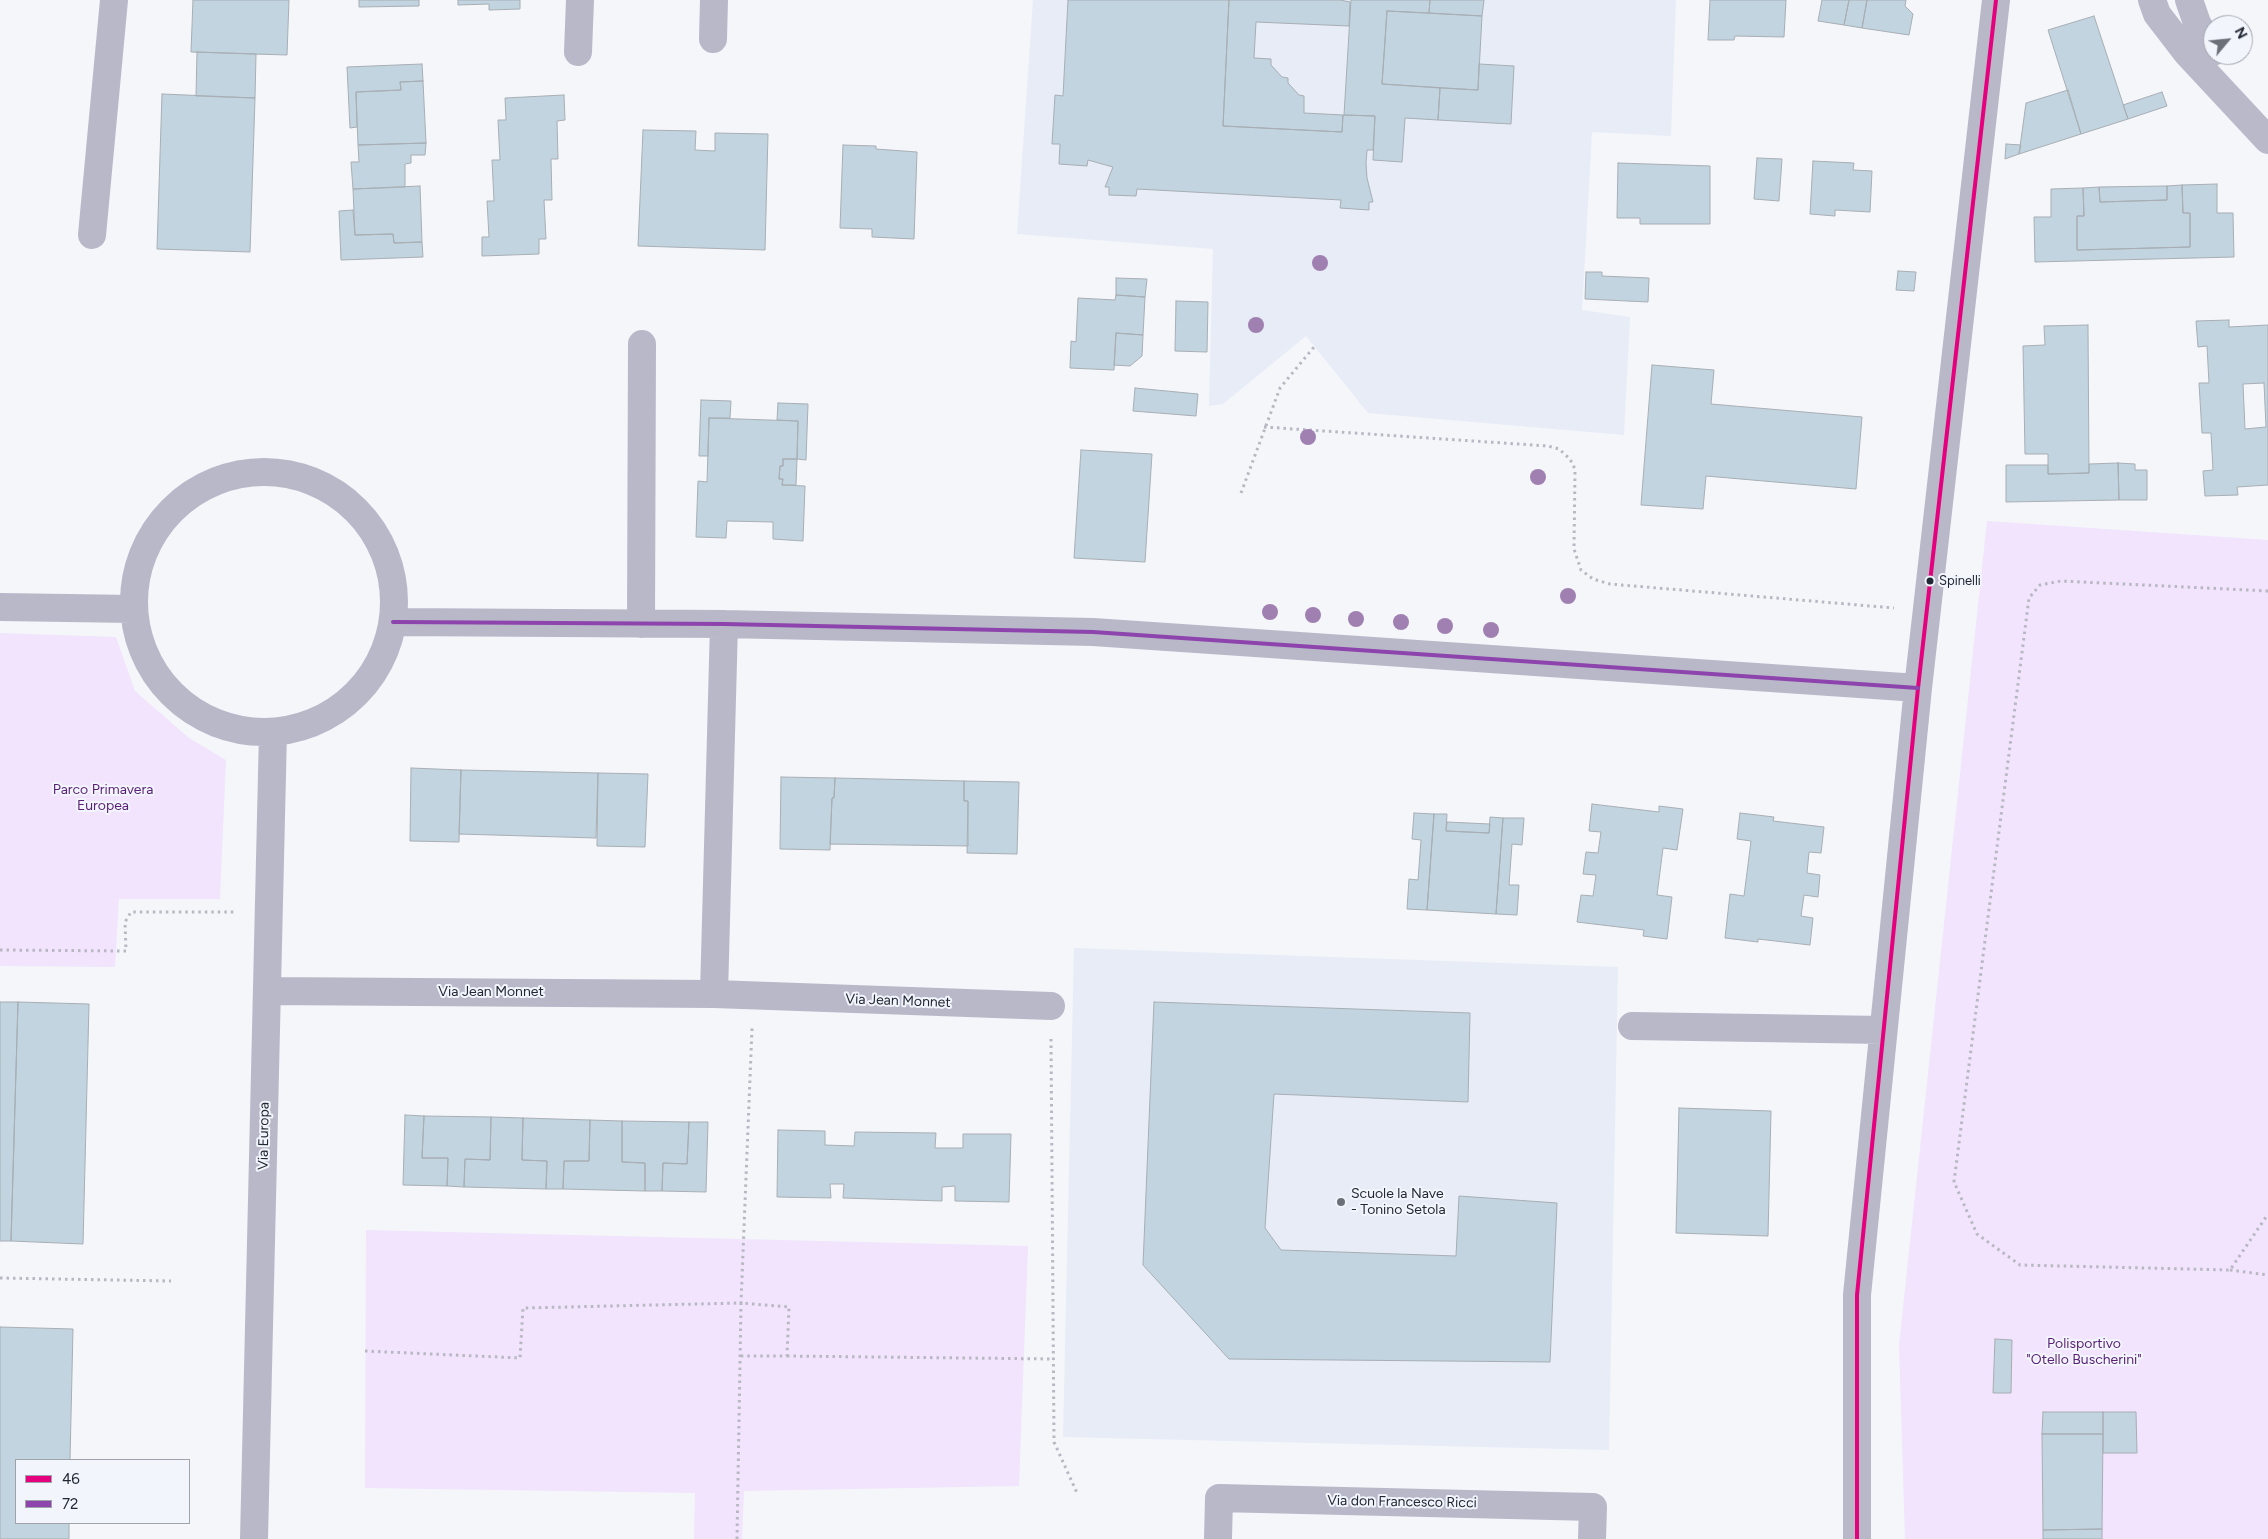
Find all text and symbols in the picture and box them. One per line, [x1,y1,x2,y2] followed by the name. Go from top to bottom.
[2203,15,2253,65] north arrow
[2231,24,2251,42] text: N
[1939,573,1981,589] place label: Spinelli
[1925,576,1935,586] marker: Spinelli
[53,782,153,814] park label: Parco Primavera Europea
[438,984,544,1000] street label: Via Jean Monnet
[845,991,951,1011] street label: Via Jean Monnet
[255,1102,273,1170] street label: Via Europa
[1351,1186,1446,1218] place label: Scuole la Nave - Tonino Setola
[1335,1196,1347,1208] marker: Scuole la Nave - Tonino Setola
[2026,1336,2142,1368] park label: Polisportivo "Otello Buscherini"
[15,1459,190,1524] legend
[62,1470,80,1488] text: 46
[1327,1492,1477,1512] street label: Via don Francesco Ricci
[62,1495,78,1513] text: 72

